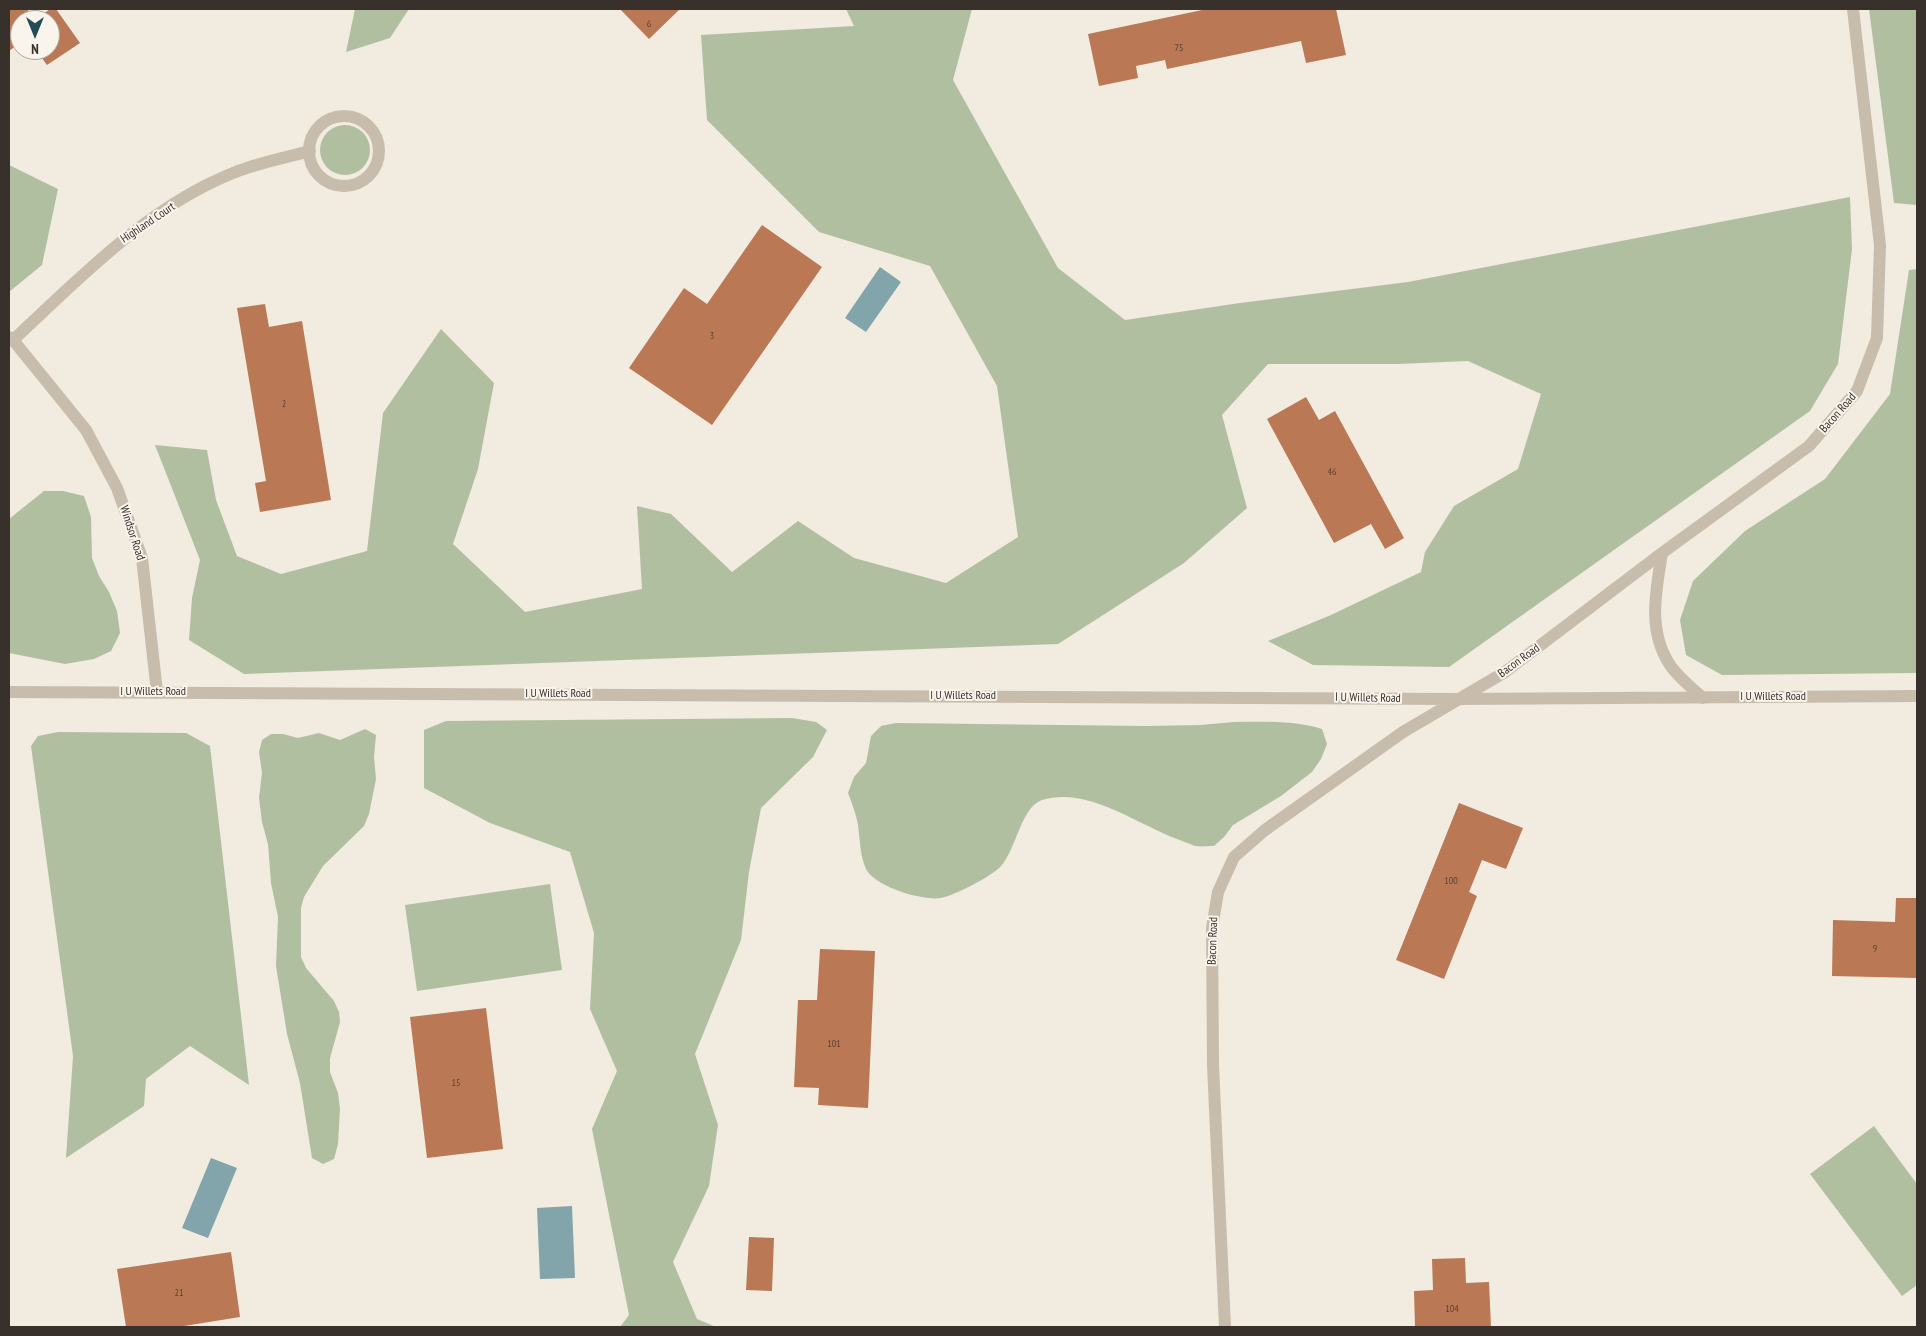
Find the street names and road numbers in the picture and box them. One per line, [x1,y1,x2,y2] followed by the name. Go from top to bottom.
[118,200,178,246] street label: Highland Court
[1817,390,1859,436] street label: Bacon Road
[116,504,148,562] street label: Windsor Road
[1495,641,1543,681] street label: Bacon Road
[120,685,186,699] street label: I U Willets Road
[525,687,591,701] street label: I U Willets Road
[930,689,996,703] street label: I U Willets Road
[1335,690,1401,706] street label: I U Willets Road
[1740,690,1806,704] street label: I U Willets Road
[1205,917,1221,965] street label: Bacon Road

